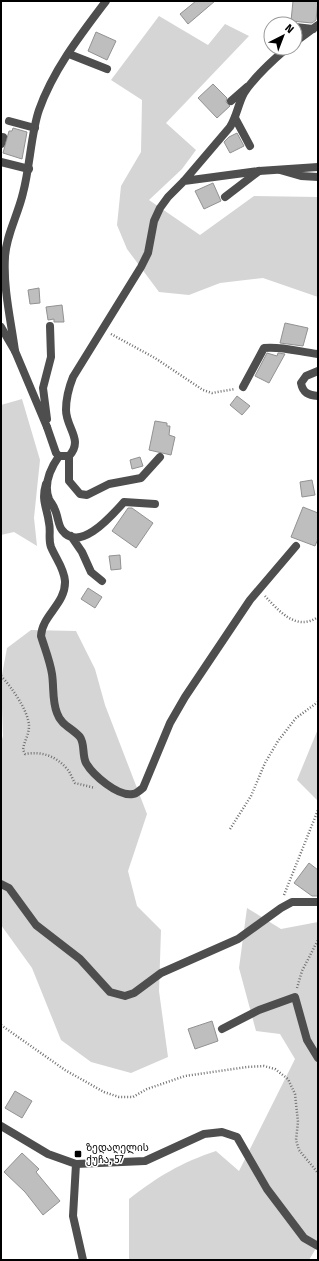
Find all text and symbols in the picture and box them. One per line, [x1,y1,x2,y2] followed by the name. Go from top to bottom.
[263,16,303,56] north arrow
[282,22,296,36] text: N
[86,1142,149,1166] place label: ზედაღელის ქუჩა, 57
[73,1149,83,1159] marker: ზედაღელის ქუჩა, 57

